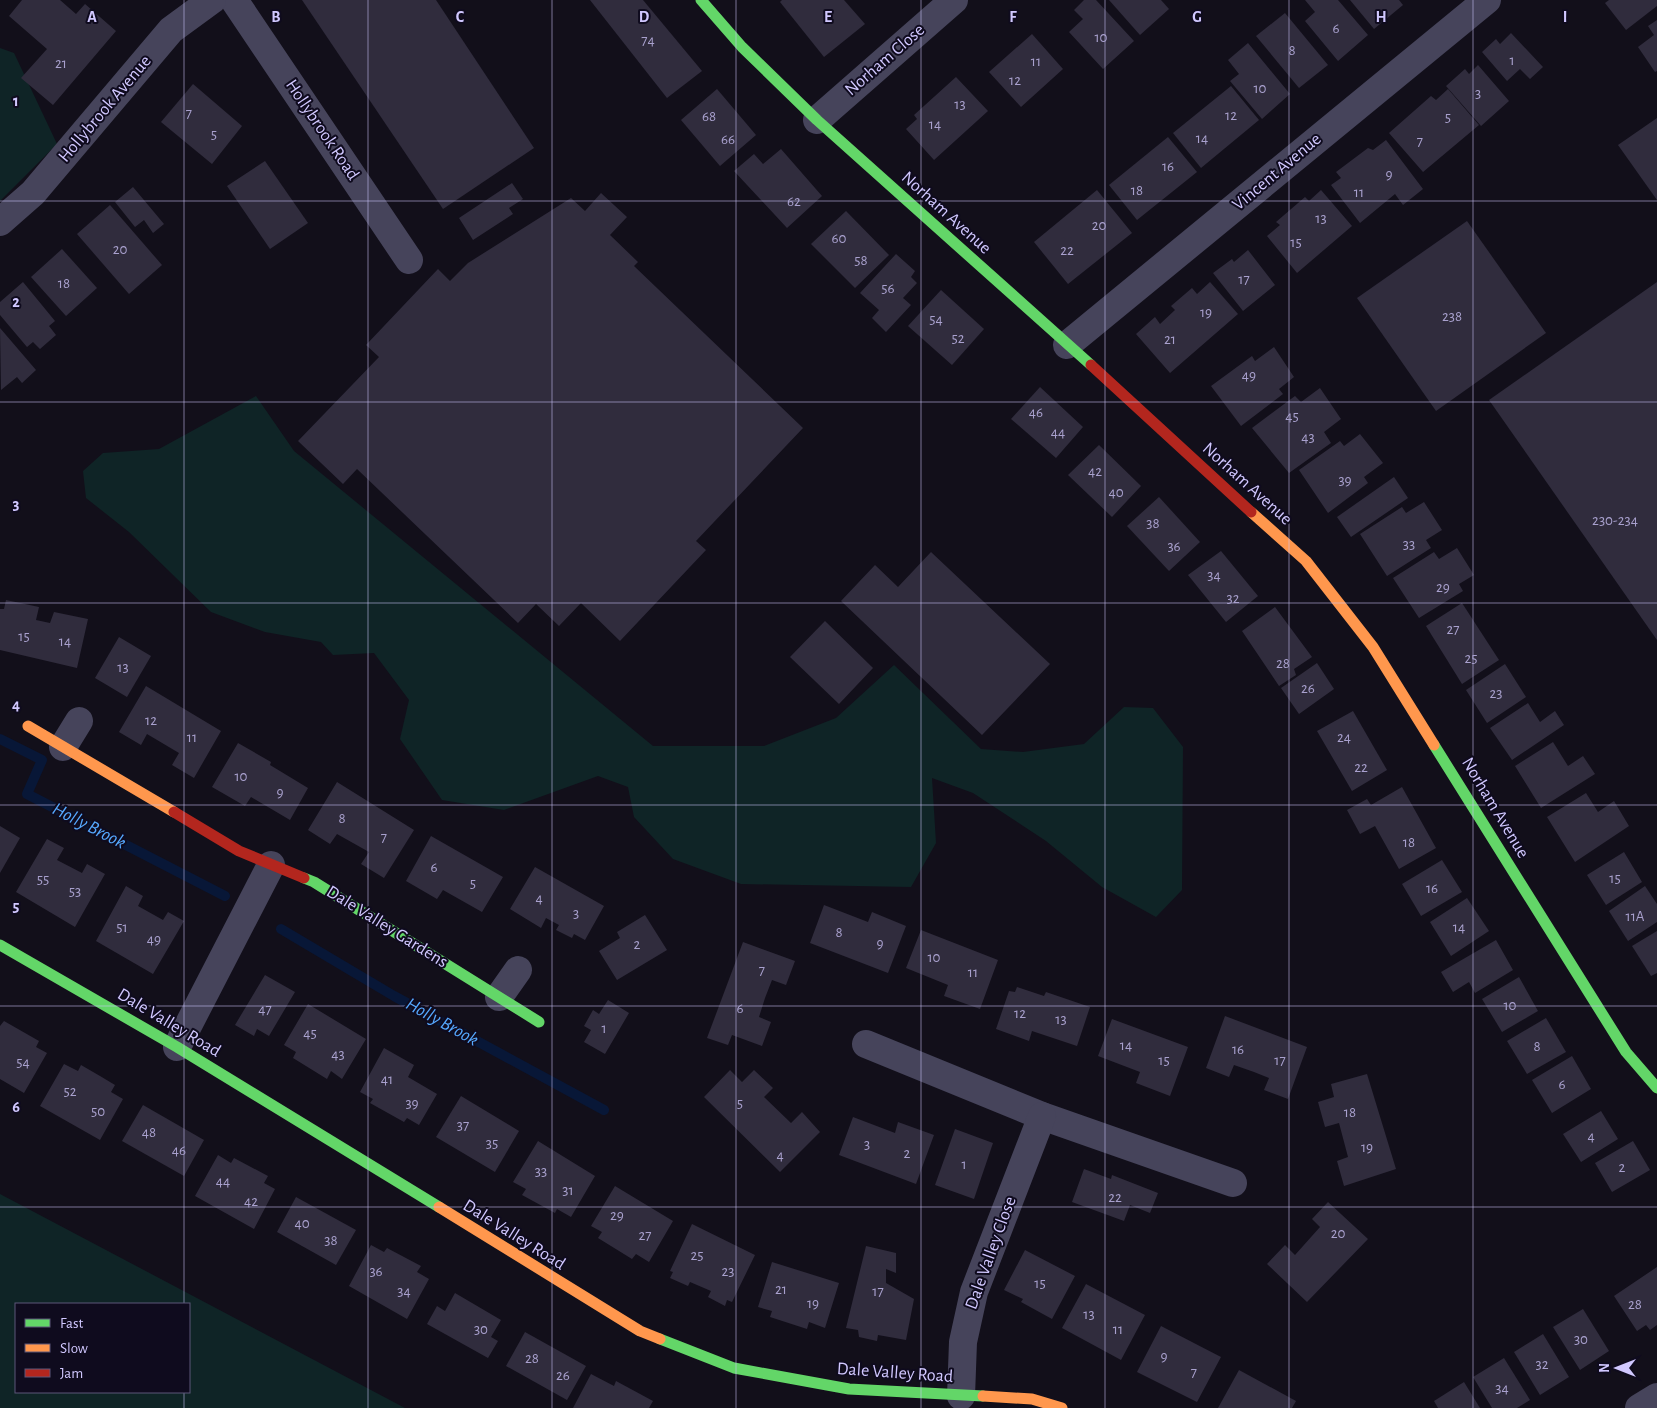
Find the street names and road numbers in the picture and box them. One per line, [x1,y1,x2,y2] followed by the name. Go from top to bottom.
[842,21,928,99] street label: Norham Close
[55,52,155,166] street label: Hollybrook Avenue
[282,77,362,183] street label: Hollybrook Road
[1229,130,1325,214] street label: Vincent Avenue
[898,168,994,258] street label: Norham Avenue
[1199,439,1295,529] street label: Norham Avenue
[1458,755,1532,861] street label: Norham Avenue
[323,883,451,971] street label: Dale Valley Gardens
[114,985,224,1061] street label: Dale Valley Road
[962,1194,1020,1312] street label: Dale Valley Close
[460,1196,568,1274] street label: Dale Valley Road
[836,1360,954,1386] street label: Dale Valley Road

